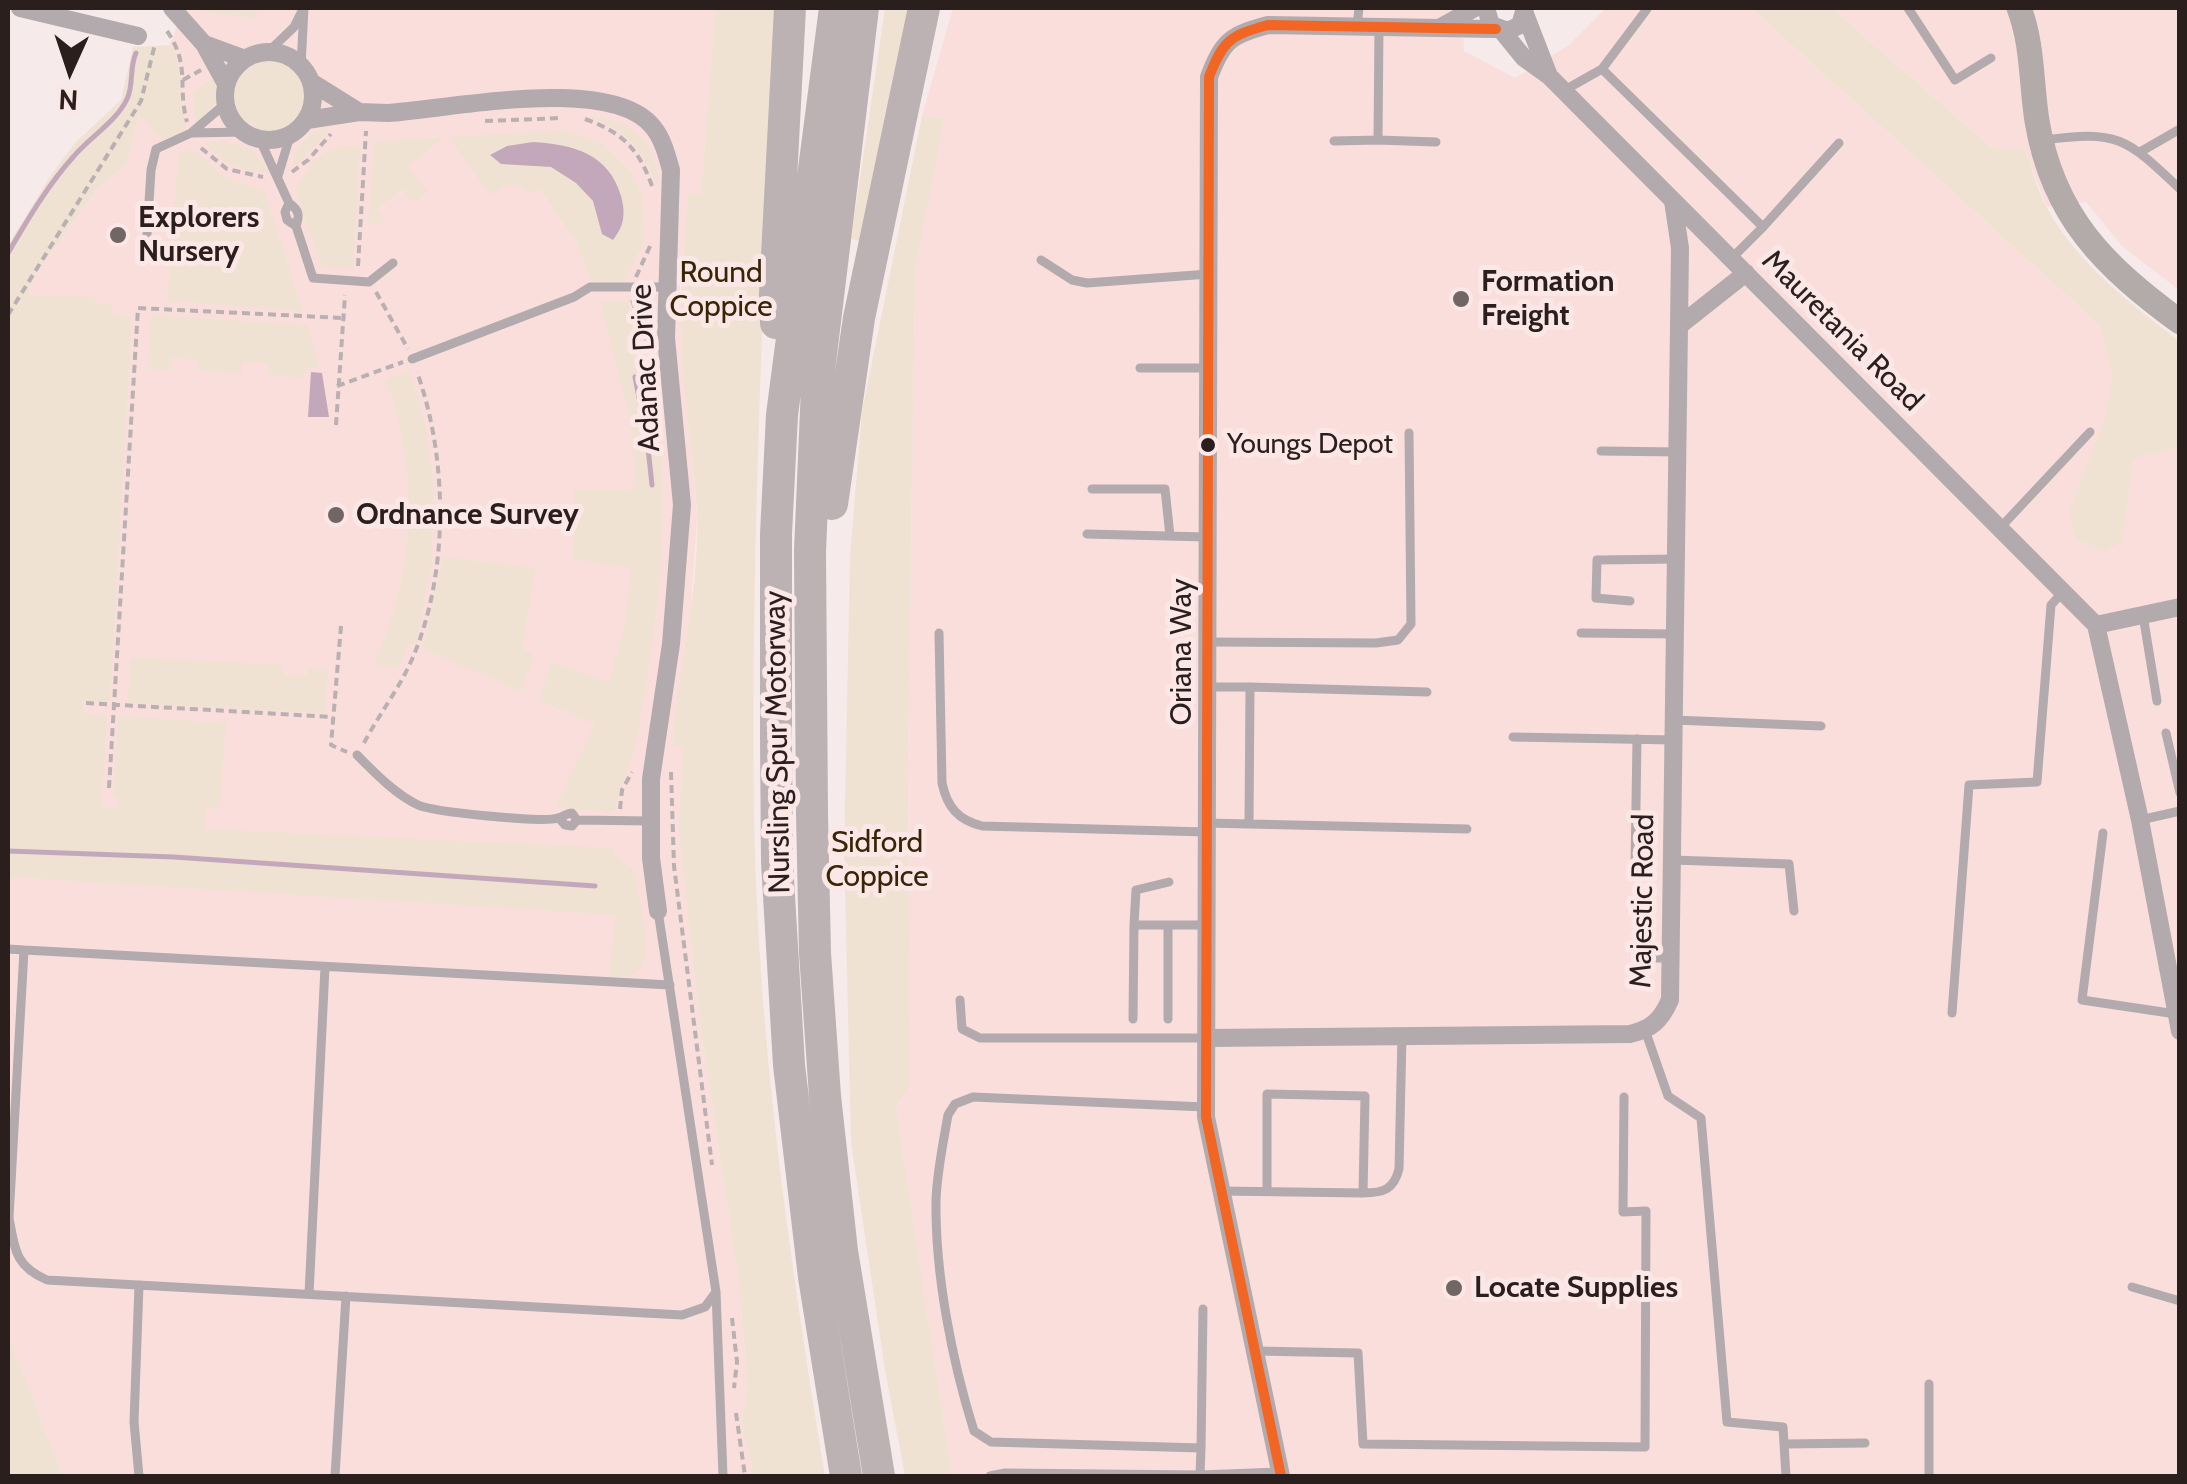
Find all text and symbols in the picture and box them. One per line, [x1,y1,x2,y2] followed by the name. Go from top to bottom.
[20,20,120,120] north arrow
[58,82,79,117] text: N
[138,200,259,270] place label: Explorers Nursery
[107,224,129,246] marker: Explorers Nursery
[1754,243,1930,419] street label: Mauretania Road
[669,255,773,326] park label: Round Coppice
[1481,264,1615,334] place label: Formation Freight
[624,283,668,453] street label: Adanac Drive
[1450,288,1472,310] marker: Formation Freight
[1227,428,1393,462] place label: Youngs Depot
[1198,435,1218,455] marker: Youngs Depot
[356,497,579,533] place label: Ordnance Survey
[325,504,347,526] marker: Ordnance Survey
[1164,578,1200,726] street label: Oriana Way
[757,590,799,894] street label: Nursling Spur Motorway
[1623,813,1663,989] street label: Majestic Road
[825,825,929,896] park label: Sidford Coppice
[1474,1270,1678,1306] place label: Locate Supplies
[1443,1277,1465,1299] marker: Locate Supplies

